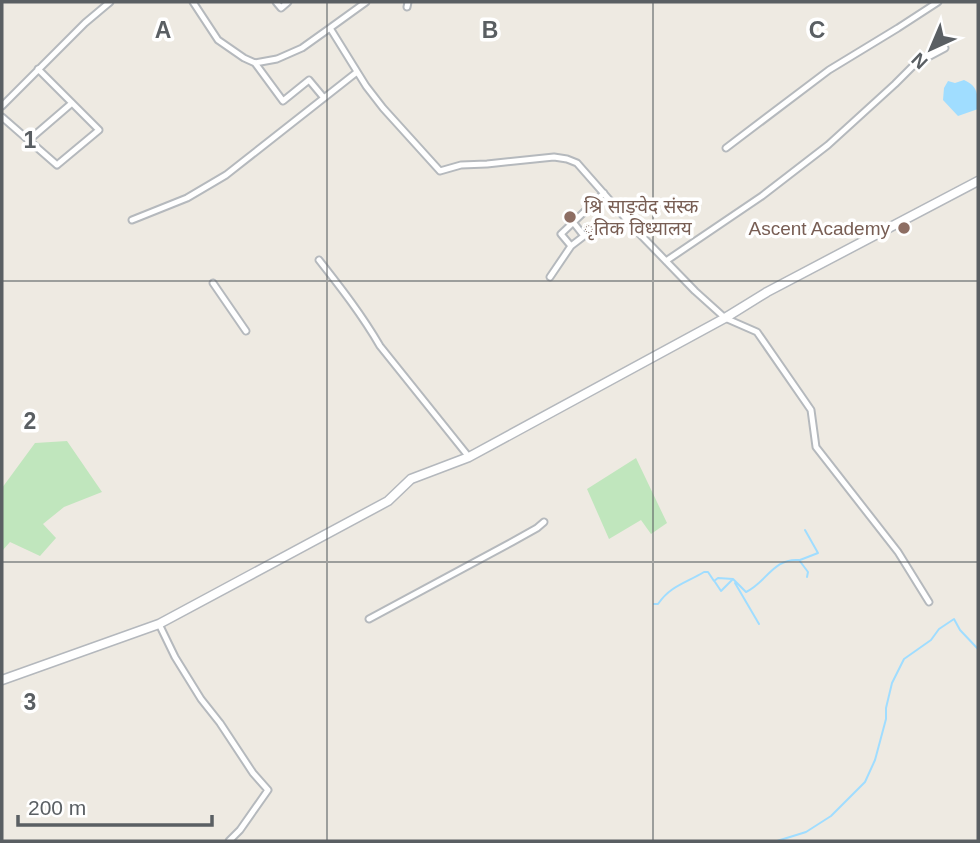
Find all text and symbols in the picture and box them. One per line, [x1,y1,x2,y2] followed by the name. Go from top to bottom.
[896,14,966,84] north arrow
[155,17,171,43] text: A
[482,17,498,43] text: B
[809,17,825,43] text: C
[907,49,932,73] text: N
[24,127,37,153] text: 1
[584,195,699,241] place label: श्रि साङ्वेद संस्क ृतिक विध्यालय
[562,209,578,225] marker: श्रि साङ्वेद संस्क ृतिक विध्यालय
[748,218,890,239] place label: Ascent Academy
[896,220,912,236] marker: Ascent Academy
[24,408,36,434] text: 2
[24,689,36,715] text: 3
[18,784,212,828] scale bar
[28,796,86,819] text: 200 m

